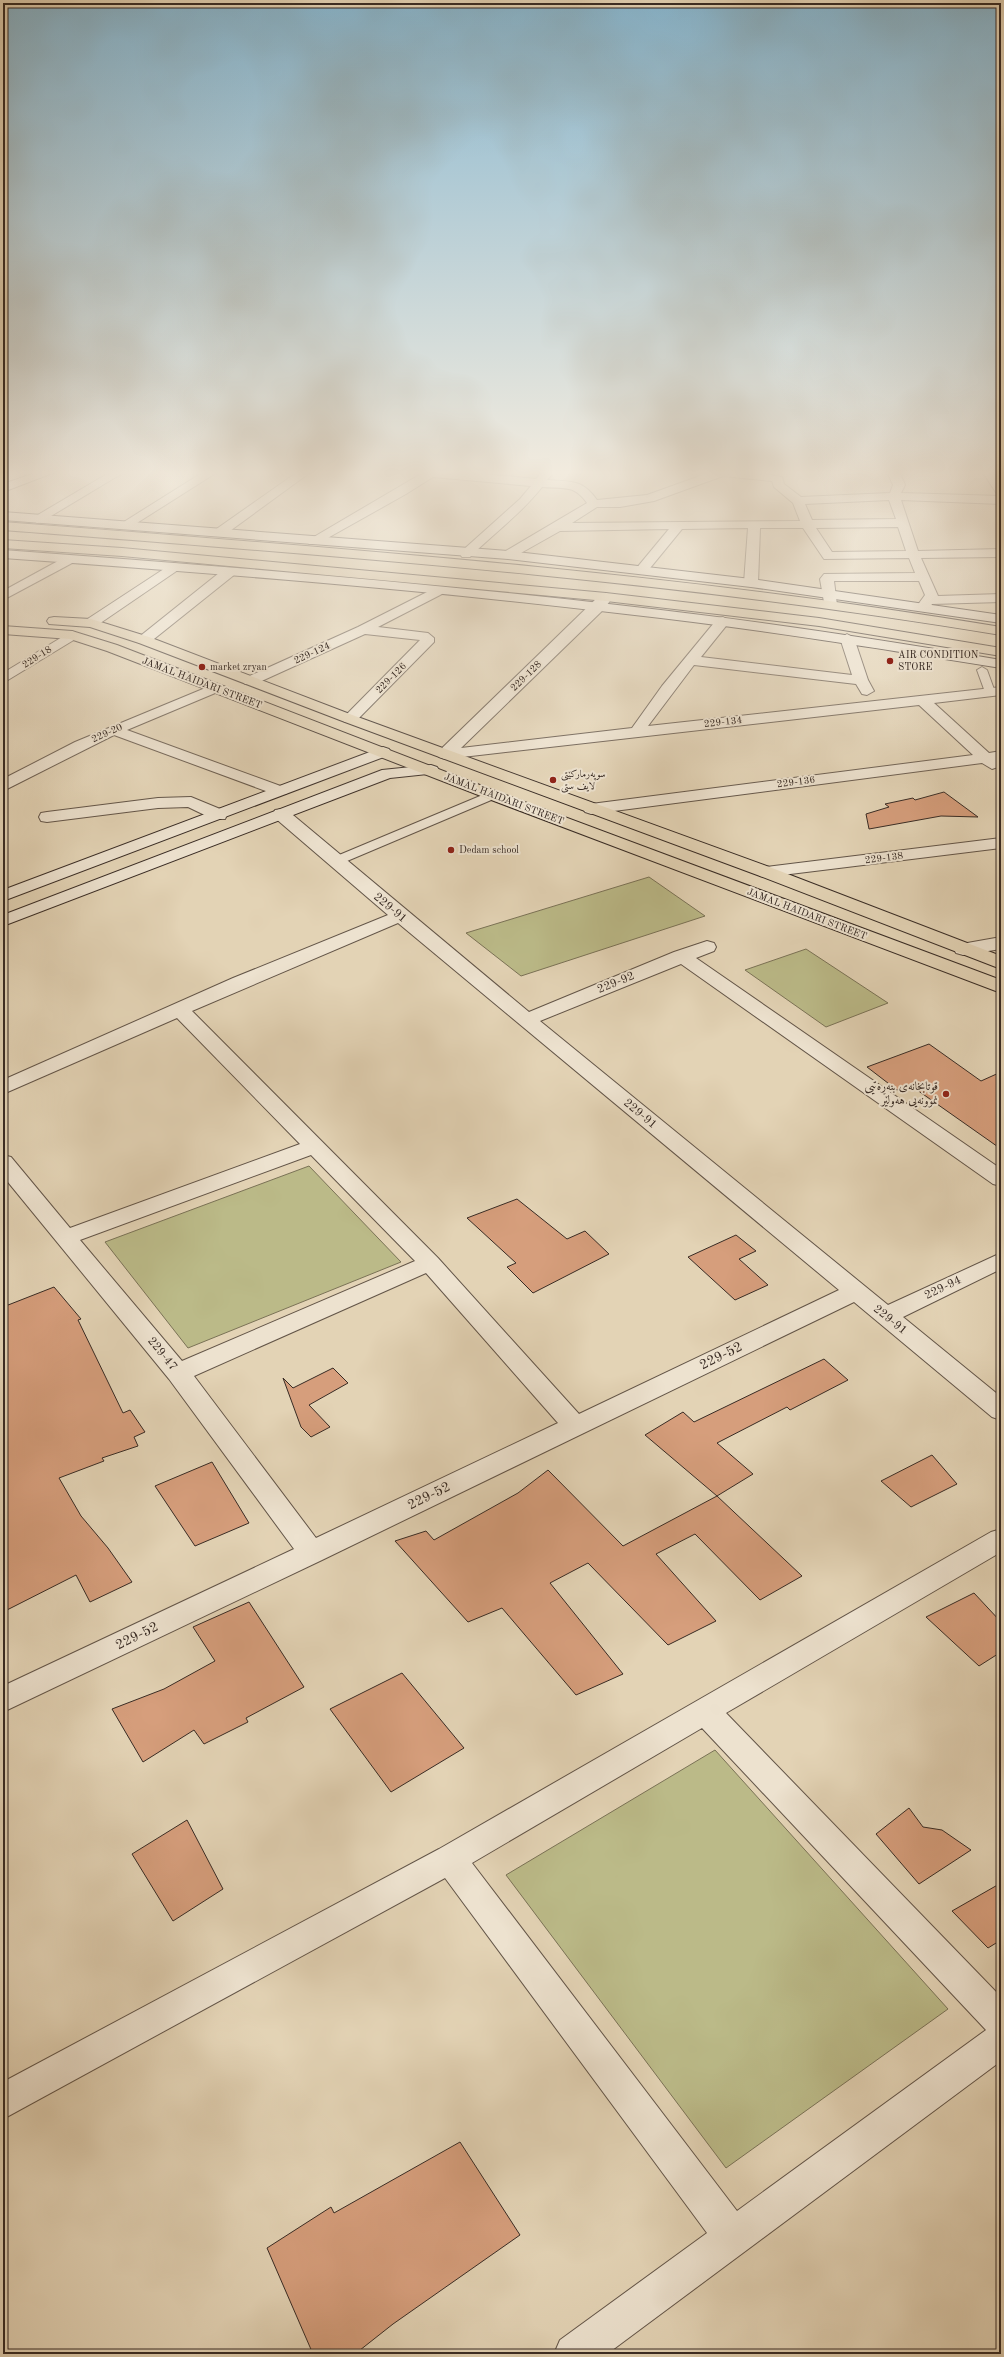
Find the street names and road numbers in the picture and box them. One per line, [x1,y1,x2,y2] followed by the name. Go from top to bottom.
[292,640,332,666] street label: 229-124
[20,644,54,670] street label: 229-18
[141,655,263,711] street label: JAMAL HAIDARI STREET
[509,659,543,693] street label: 229-128
[374,661,408,695] street label: 229-126
[703,715,743,729] street label: 229-134
[90,722,124,744] street label: 229-20
[443,771,565,827] street label: JAMAL HAIDARI STREET
[776,775,816,789] street label: 229-136
[864,851,904,865] street label: 229-138
[746,886,868,942] street label: JAMAL HAIDARI STREET
[371,891,409,925] street label: 229-91
[596,970,636,996] street label: 229-92
[621,1097,659,1131] street label: 229-91
[923,1274,963,1302] street label: 229-94
[871,1303,909,1337] street label: 229-91
[145,1335,179,1373] street label: 229-47
[697,1340,745,1372] street label: 229-52
[405,1480,453,1512] street label: 229-52
[113,1620,161,1652] street label: 229-52

